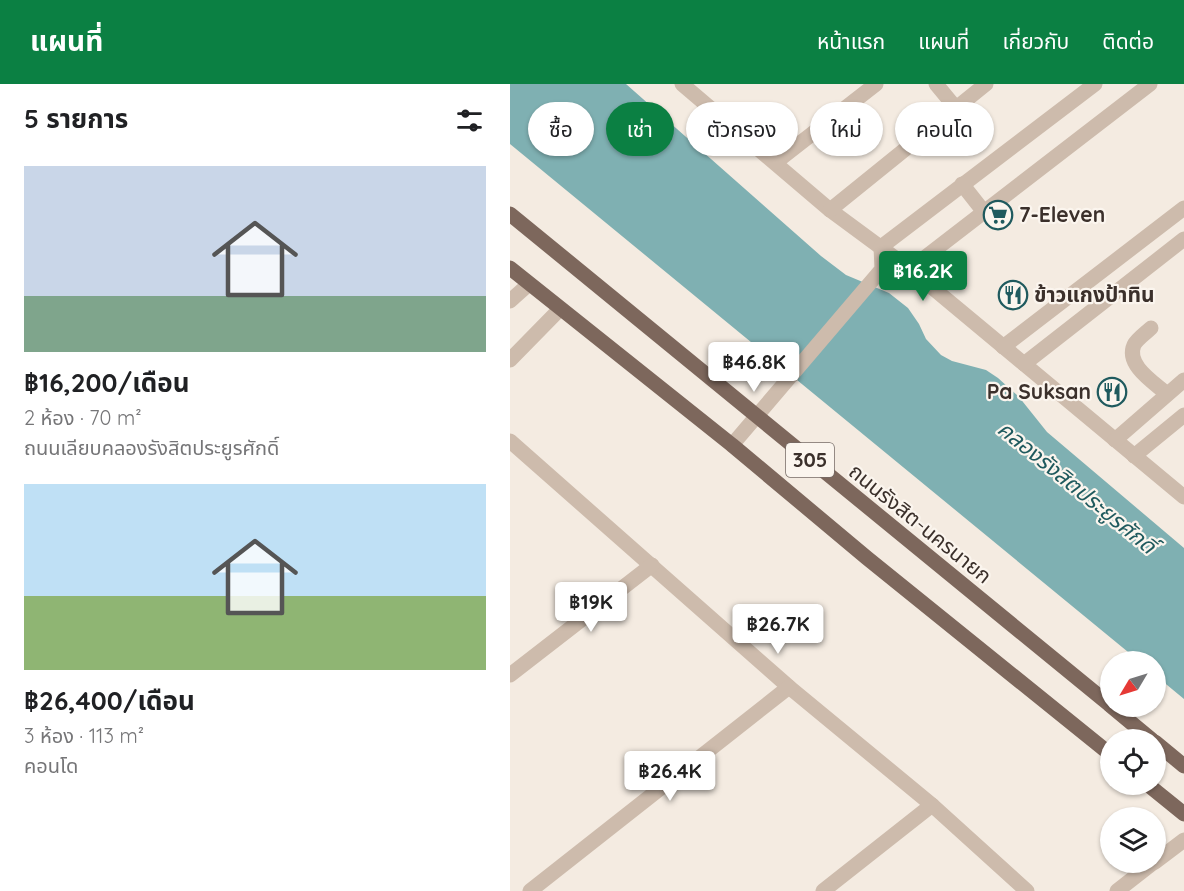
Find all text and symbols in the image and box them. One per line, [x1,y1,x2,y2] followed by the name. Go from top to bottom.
[30,23,103,58] text: แผนที่
[817,28,885,54] text: หน้าแรก
[918,28,969,54] text: แผนที่
[1002,28,1069,54] text: เกี่ยวกับ
[1102,28,1154,54] text: ติดต่อ
[24,102,128,135] text: 5 รายการ
[528,102,594,156] chip: ซื้อ
[606,102,674,156] chip: เช่า
[686,102,798,156] chip: ตัวกรอง
[810,102,883,156] chip: ใหม่
[895,102,994,156] chip: คอนโด
[453,104,486,137] icon: filters
[982,199,1014,231] supermarket icon: 7-Eleven
[1019,201,1105,227] place label: 7-Eleven
[201,205,309,313] icon: home
[874,251,972,302] pin: ฿16.2K
[893,258,953,283] text: ฿16.2K
[997,279,1029,311] restaurant icon: ข้าวแกงป้าทิน
[1034,281,1155,307] place label: ข้าวแกงป้าทิน
[705,342,803,393] pin: ฿46.8K
[722,349,786,374] text: ฿46.8K
[24,366,190,399] text: ฿16,200/เดือน
[1096,376,1128,408] restaurant icon: Pa Suksan
[987,378,1091,404] place label: Pa Suksan
[24,405,142,430] text: 2 ห้อง · 70 m²
[992,415,1166,563] water label: คลองรังสิตประยูรศักดิ์
[24,435,279,460] text: ถนนเลียบคลองรังสิตประยูรศักดิ์
[786,443,834,477] road number: 305
[844,458,997,589] street label: ถนนรังสิต-นครนายก
[201,523,309,631] icon: home
[555,582,627,633] pin: ฿19K
[569,589,613,614] text: ฿19K
[729,604,827,655] pin: ฿26.7K
[746,611,810,636] text: ฿26.7K
[1100,651,1166,717] north arrow
[1100,651,1166,873] map controls
[24,684,195,717] text: ฿26,400/เดือน
[24,723,144,748] text: 3 ห้อง · 113 m²
[1100,729,1166,795] button: locate
[621,751,719,802] pin: ฿26.4K
[24,753,78,778] text: คอนโด
[638,758,702,783] text: ฿26.4K
[1100,807,1166,873] button: layers

